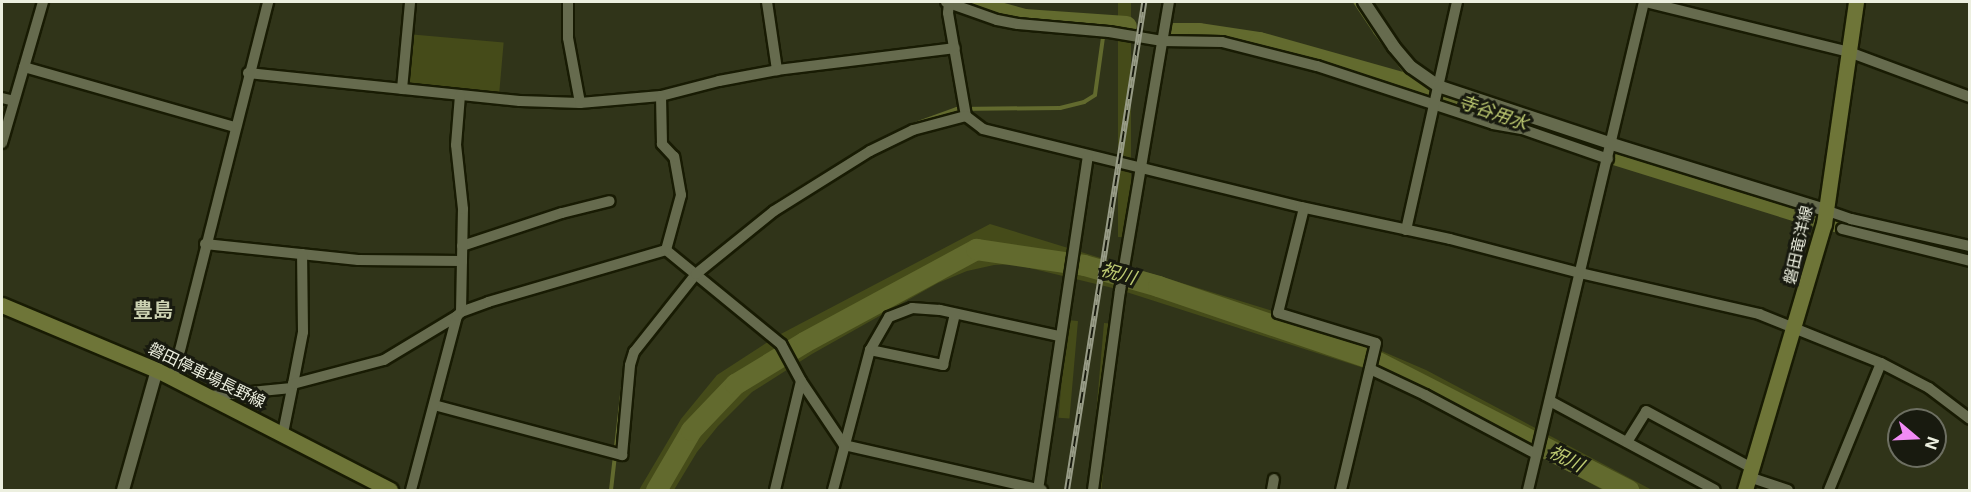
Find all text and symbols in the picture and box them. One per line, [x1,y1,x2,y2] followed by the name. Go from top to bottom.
[1455,91,1531,135] water label: 寺谷用水
[1780,204,1816,286] street label: 磐田竜洋線
[1098,259,1138,289] water label: 祝川
[133,298,173,322] district label: 豊島
[145,338,269,412] street label: 磐田停車場長野線
[1887,408,1947,468] north arrow
[1921,434,1944,452] text: N
[1545,441,1587,477] water label: 祝川

